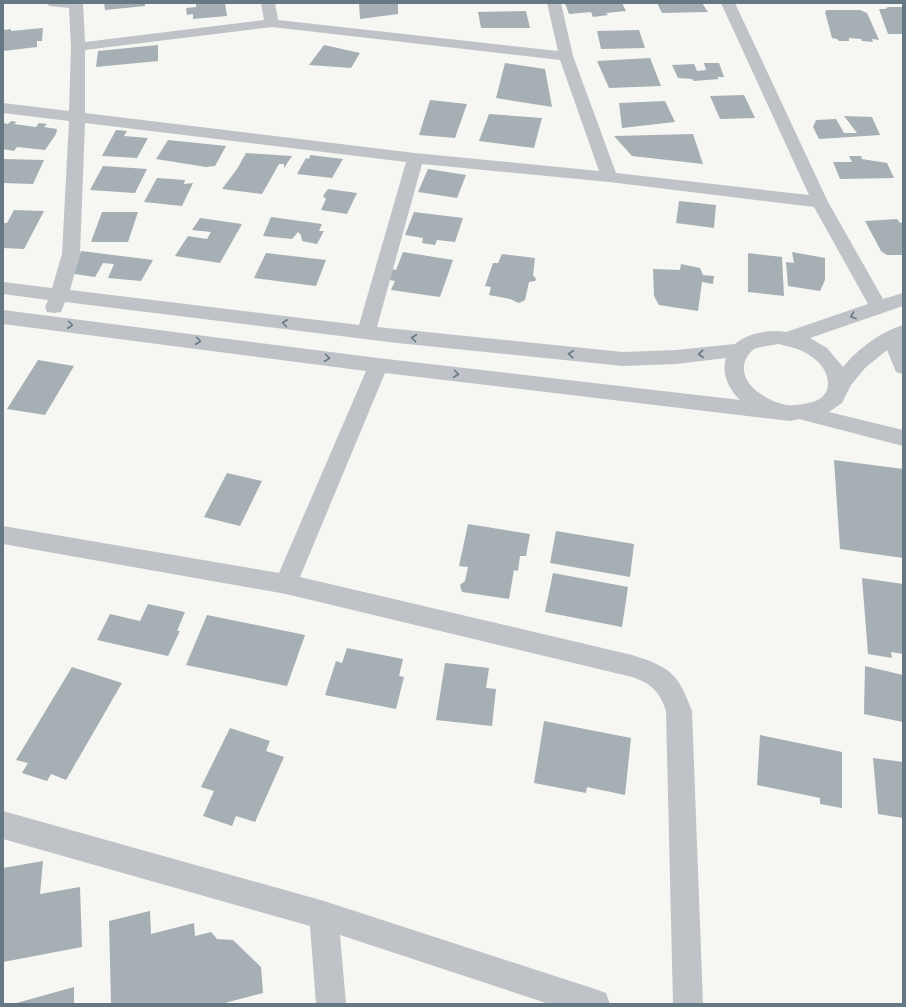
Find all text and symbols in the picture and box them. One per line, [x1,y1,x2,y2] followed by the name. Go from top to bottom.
[849,311,856,319] one-way arrow
[282,318,288,327] one-way arrow
[66,320,73,329] one-way arrow
[411,334,417,343] one-way arrow
[195,336,202,345] one-way arrow
[568,349,575,358] one-way arrow
[698,349,704,358] one-way arrow
[324,353,331,362] one-way arrow
[453,369,459,378] one-way arrow

